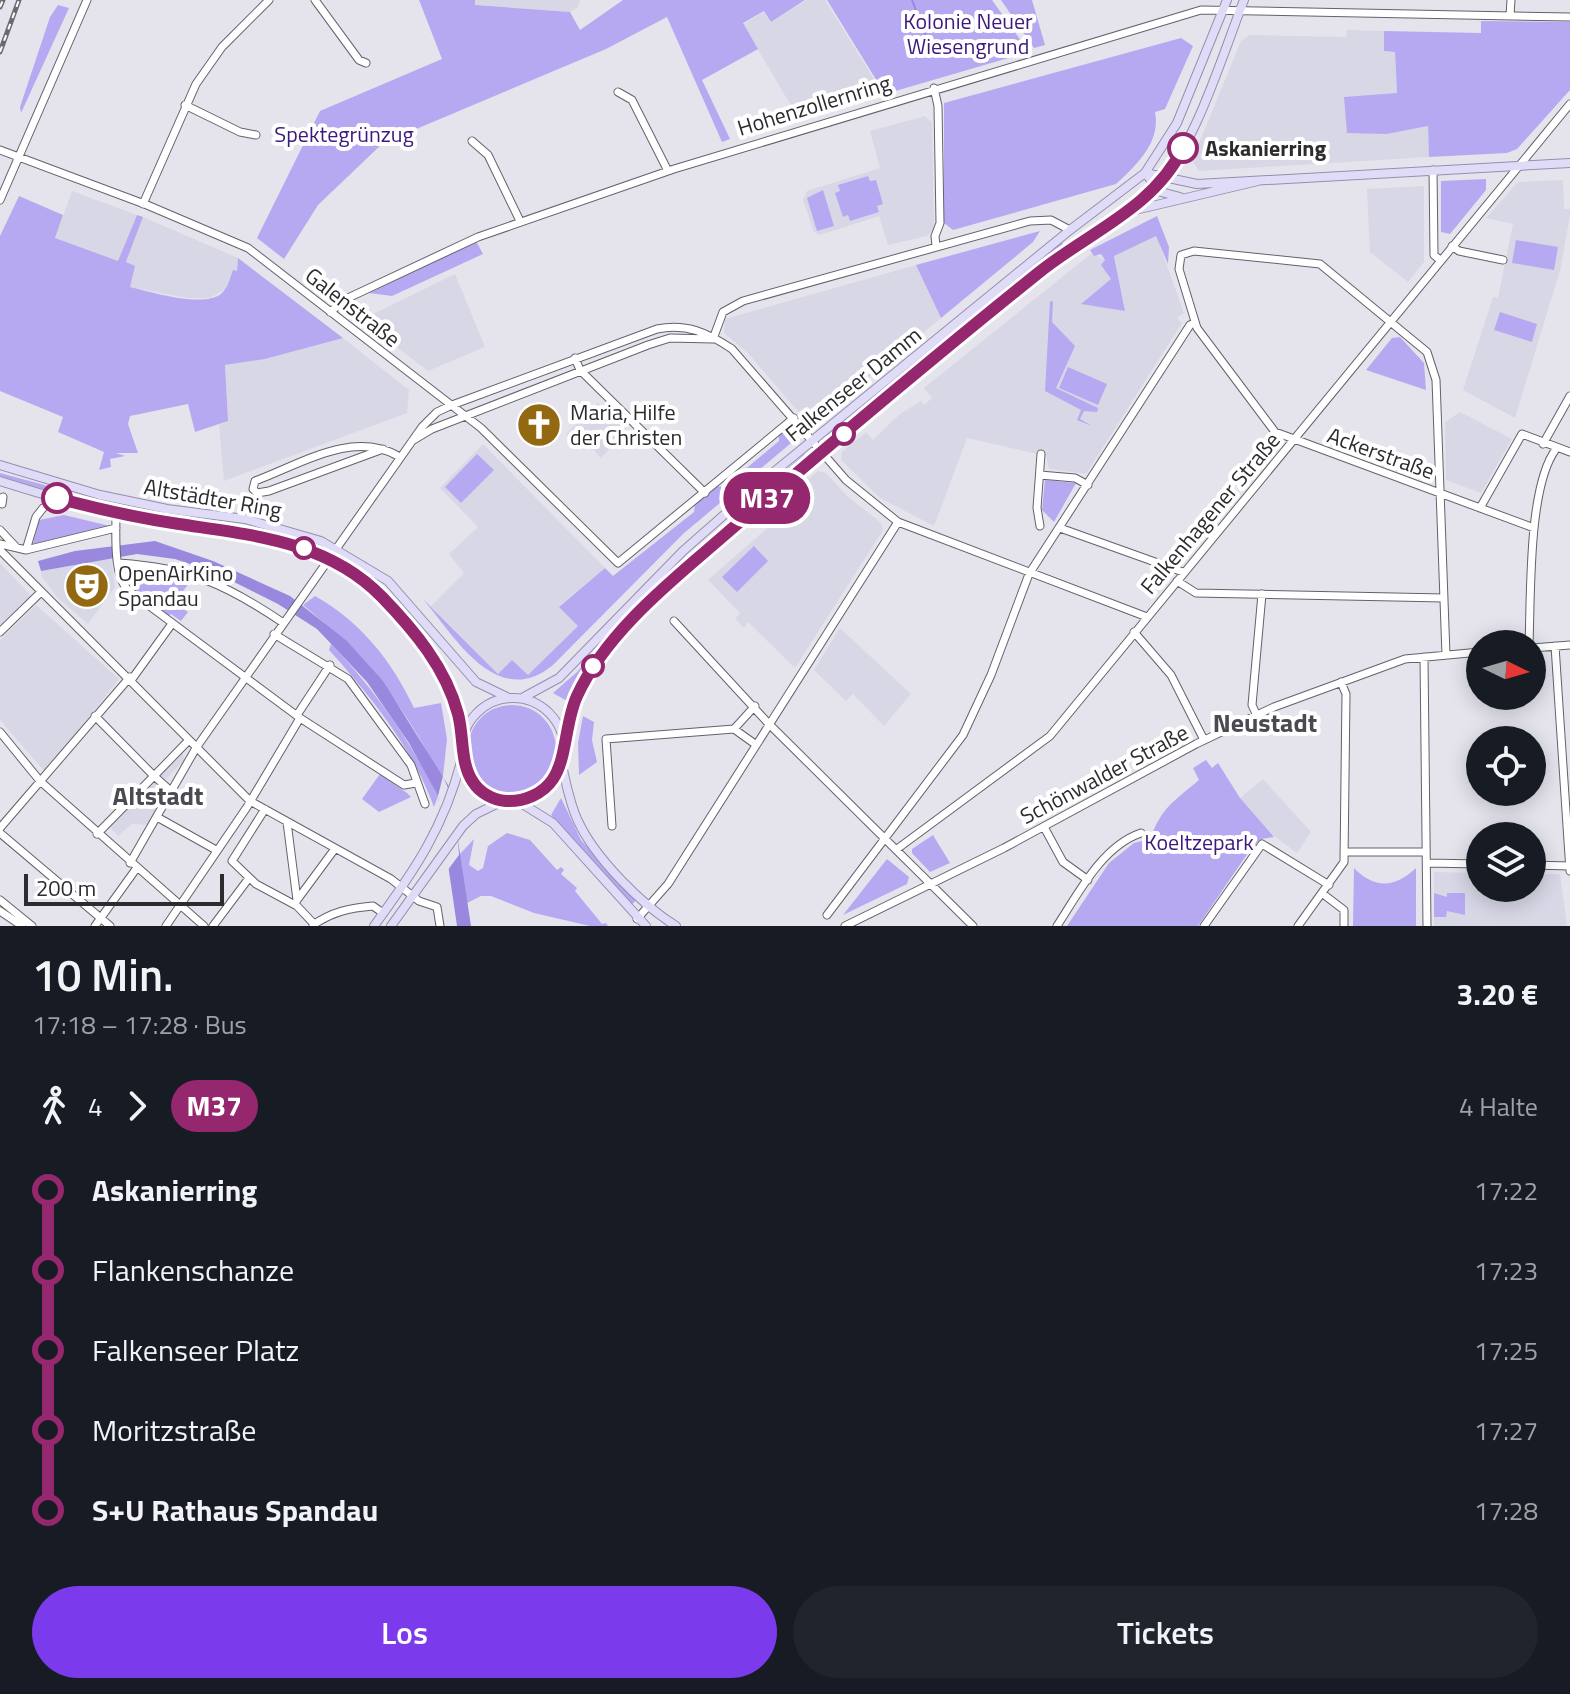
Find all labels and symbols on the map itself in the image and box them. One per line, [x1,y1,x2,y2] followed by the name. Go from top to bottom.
[903,4,1033,63] park label: Kolonie Neuer Wiesengrund
[733,66,895,144] street label: Hohenzollernring
[274,117,414,151] park label: Spektegrünzug
[1205,131,1326,165] place label: Askanierring
[1168,133,1198,163] marker: Askanierring
[298,259,408,355] street label: Galenstraße
[777,318,929,450] street label: Falkenseer Damm
[570,395,682,454] place label: Maria, Hilfe der Christen
[515,401,563,449] church icon: Maria, Hilfe der Christen
[1323,418,1439,488] street label: Ackerstraße
[833,423,855,445] unlabelled marker
[1132,424,1288,602] street label: Falkenhagener Straße
[141,469,285,527] street label: Altstädter Ring
[721,472,813,524] line badge: M37
[42,483,72,513] unlabelled marker
[293,537,315,559] unlabelled marker
[118,556,233,615] place label: OpenAirKino Spandau
[63,562,111,610] theatre icon: OpenAirKino Spandau
[1466,630,1546,710] north arrow
[582,655,604,677] unlabelled marker
[1213,703,1317,742] district label: Neustadt
[1014,715,1194,833] street label: Schönwalder Straße
[113,776,203,815] district label: Altstadt
[1144,825,1254,859] park label: Koeltzepark
[24,870,224,906] scale bar

